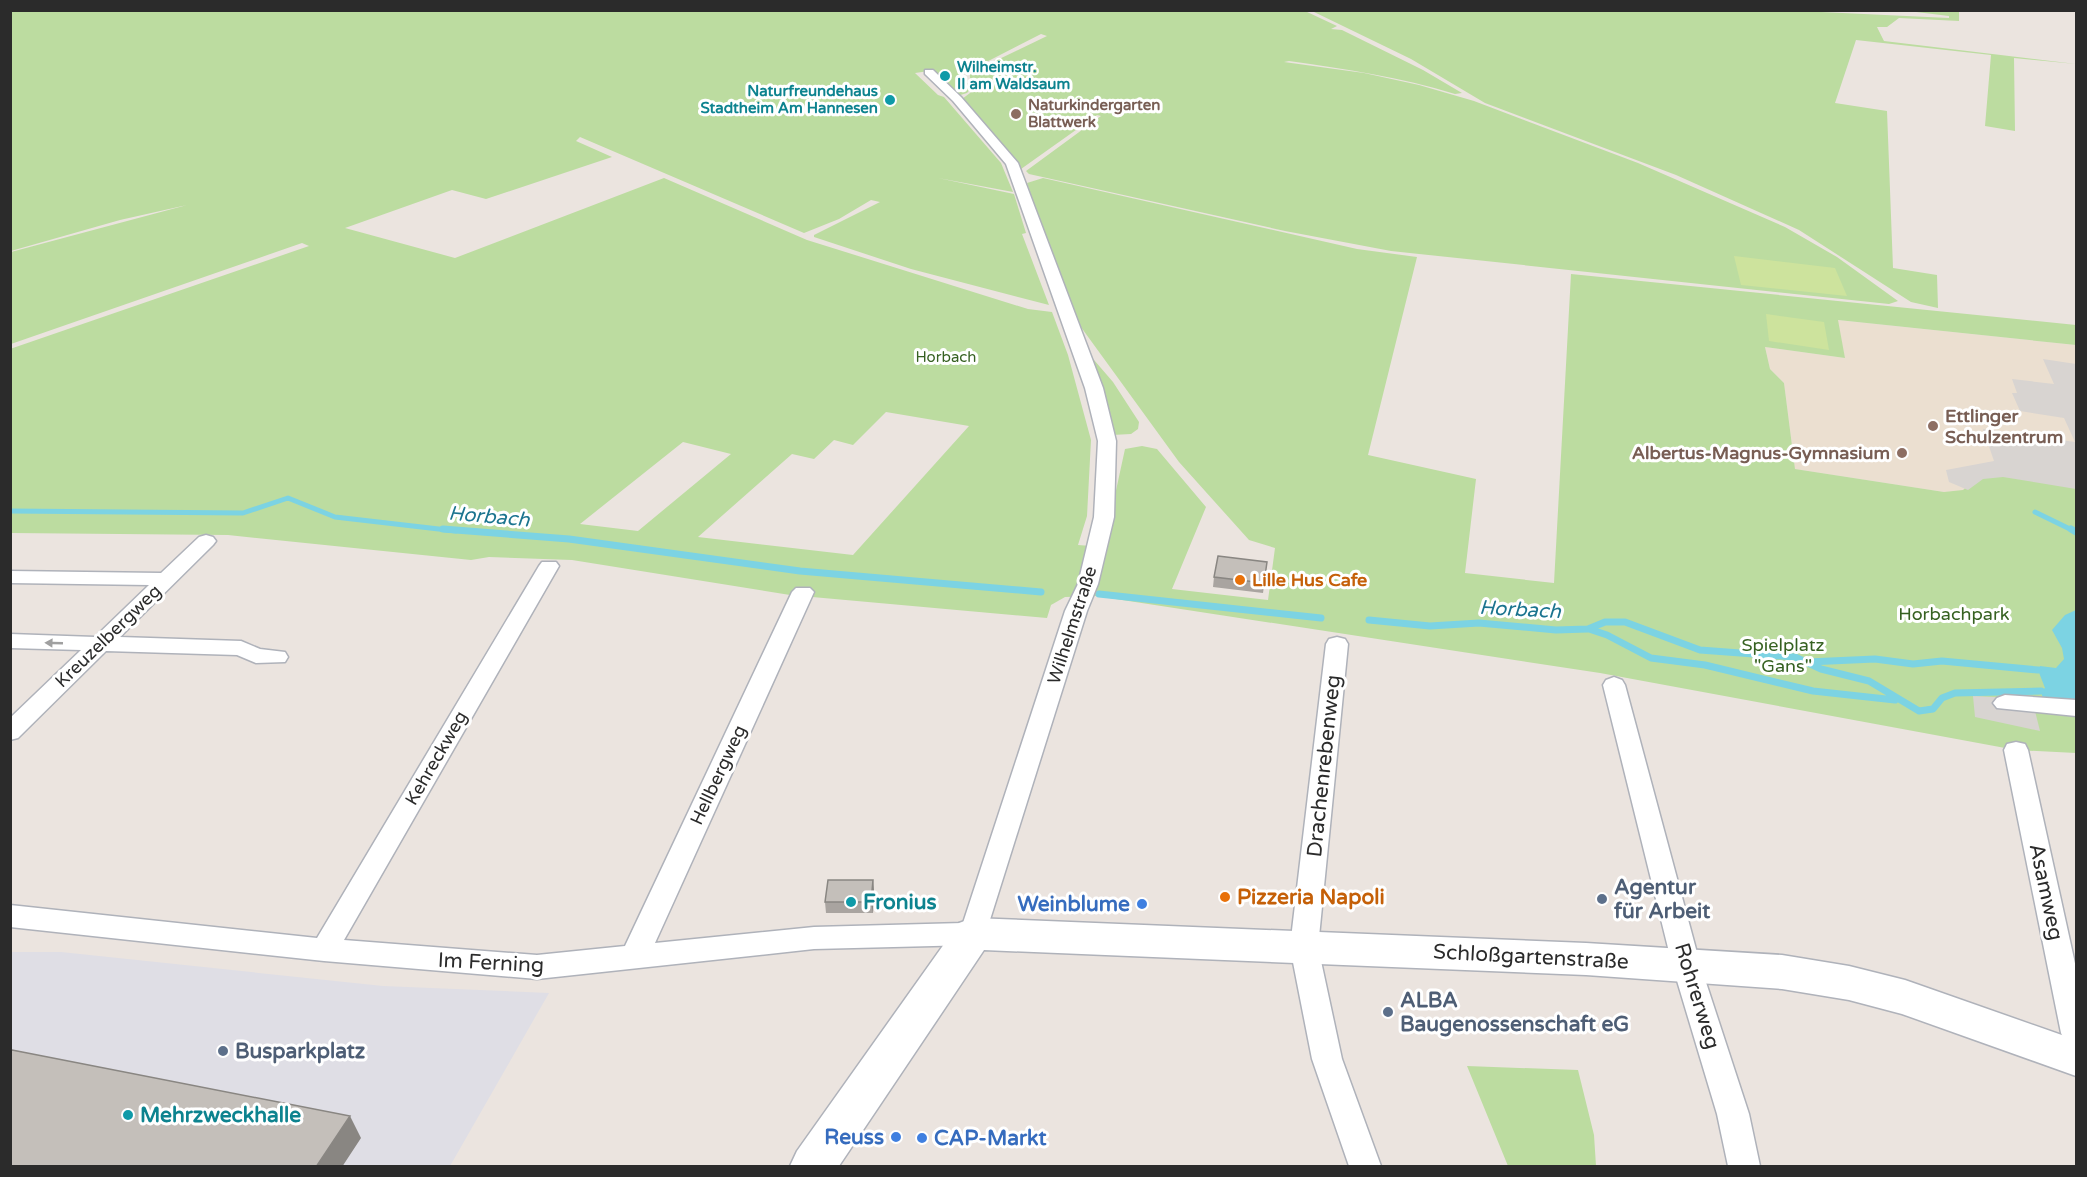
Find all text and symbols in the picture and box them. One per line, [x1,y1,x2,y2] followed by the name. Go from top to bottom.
[957,58,1070,93] place label: Wilheimstr. II am Waldsaum
[938,69,952,83] marker: Wilheimstr. II am Waldsaum
[701,82,878,117] place label: Naturfreundehaus Stadtheim Am Hannesen
[883,93,897,107] marker: Naturfreundehaus Stadtheim Am Hannesen
[1028,96,1160,131] place label: Naturkindergarten Blattwerk
[1009,107,1023,121] marker: Naturkindergarten Blattwerk
[915,348,977,366] park label: Horbach
[1945,405,2063,448] place label: Ettlinger Schulzentrum
[1926,419,1940,433] marker: Ettlinger Schulzentrum
[1632,442,1890,464] place label: Albertus-Magnus-Gymnasium
[1895,446,1909,460] marker: Albertus-Magnus-Gymnasium
[447,502,531,533] water label: Horbach
[1043,563,1101,687] street label: Wilhelmstraße
[1252,569,1367,591] place label: Lille Hus Cafe
[1233,573,1247,587] marker: Lille Hus Cafe
[50,580,166,692] street label: Kreuzelbergweg
[1479,596,1562,624] water label: Horbach
[1898,603,2010,625] park label: Horbachpark
[1741,634,1825,677] park label: Spielplatz "Gans"
[44,638,63,647] one-way arrow
[1302,674,1346,858] street label: Drachenrebenweg
[400,707,472,809] street label: Kehreckweg
[685,722,751,828] street label: Hellbergweg
[2024,841,2068,943] street label: Asamweg
[1614,875,1710,924] place label: Agentur für Arbeit
[1237,885,1385,910] place label: Pizzeria Napoli
[863,890,937,915] place label: Fronius
[1218,890,1232,904] marker: Pizzeria Napoli
[1017,892,1130,917] place label: Weinblume
[1595,892,1609,906] marker: Agentur für Arbeit
[844,895,858,909] marker: Fronius
[1135,897,1149,911] marker: Weinblume
[1433,939,1630,975] street label: Schloßgartenstraße
[1669,940,1725,1052] street label: Rohrerweg
[437,948,545,978] street label: Im Ferning
[1400,988,1629,1037] place label: ALBA Baugenossenschaft eG
[1381,1005,1395,1019] marker: ALBA Baugenossenschaft eG
[235,1039,366,1064] place label: Busparkplatz
[216,1044,230,1058] marker: Busparkplatz
[140,1103,301,1128] place label: Mehrzweckhalle
[121,1108,135,1122] marker: Mehrzweckhalle
[824,1125,884,1150] place label: Reuss
[934,1126,1047,1151] place label: CAP-Markt
[889,1130,903,1144] marker: Reuss
[915,1131,929,1145] marker: CAP-Markt

